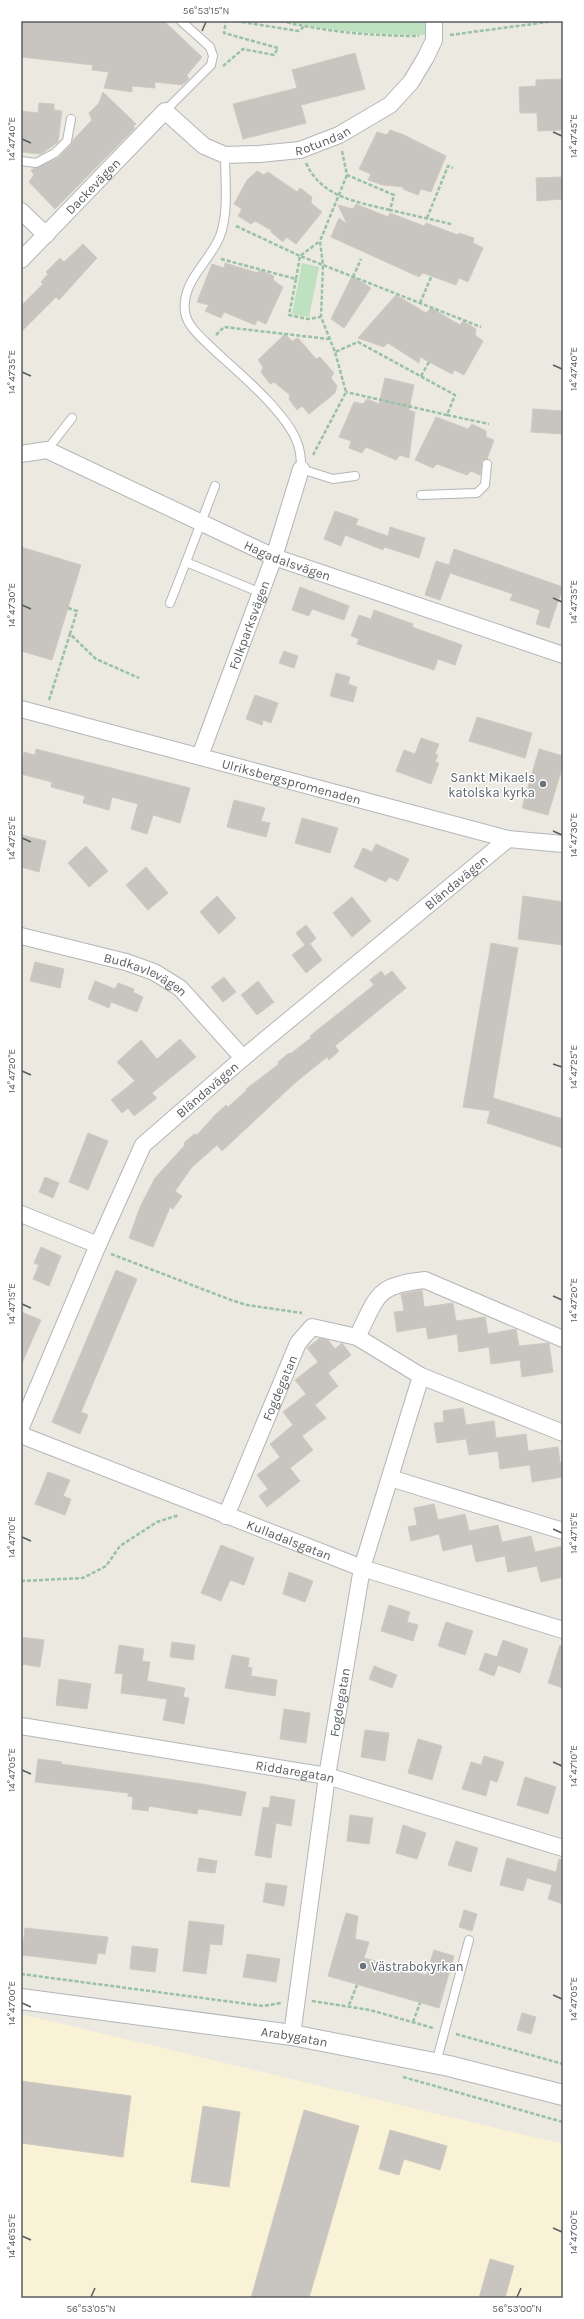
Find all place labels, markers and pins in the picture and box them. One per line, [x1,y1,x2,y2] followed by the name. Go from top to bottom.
[448,770,535,800] place label: Sankt Mikaels katolska kyrka
[538,779,548,789] marker: Sankt Mikaels katolska kyrka
[371,1959,464,1974] place label: Västrabokyrkan
[358,1961,368,1971] marker: Västrabokyrkan

